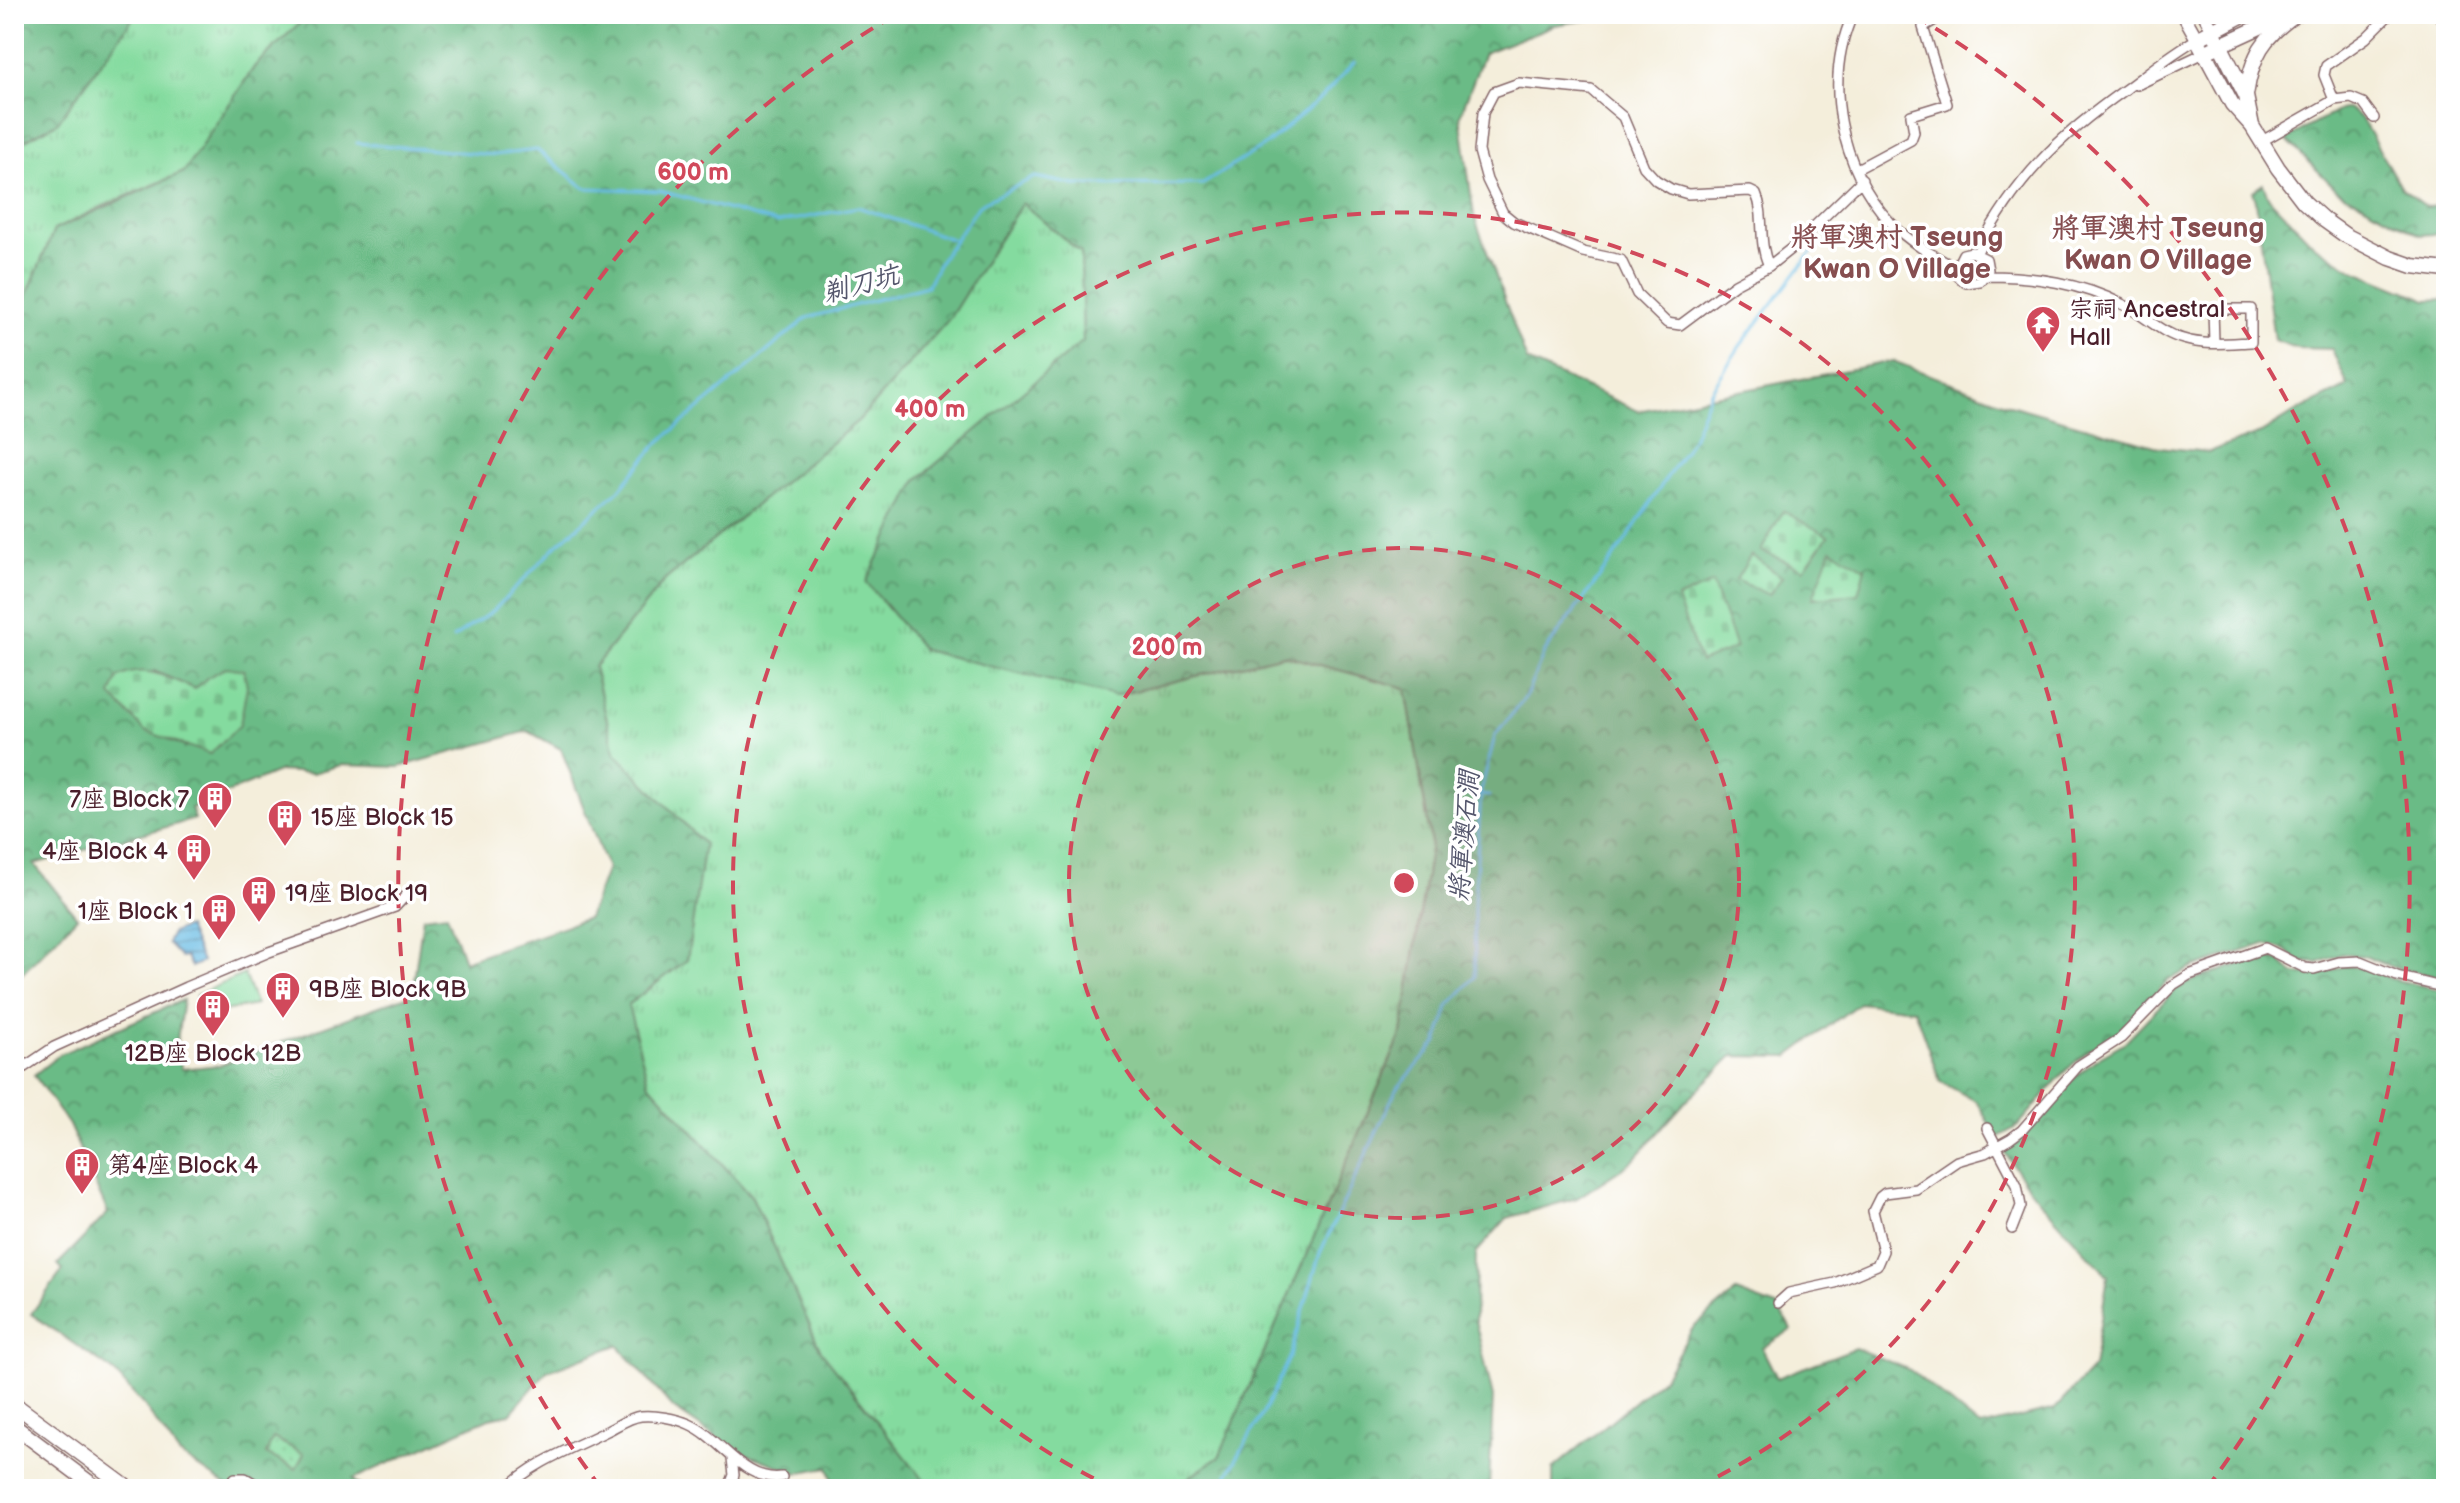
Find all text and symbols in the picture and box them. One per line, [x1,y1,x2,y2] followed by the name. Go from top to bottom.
[657,158,729,187] text: 600 m
[2052,212,2264,277] district label: 將軍澳村 Tseung Kwan O Village
[1791,221,2003,286] district label: 將軍澳村 Tseung Kwan O Village
[819,259,906,310] water label: 剃刀坑
[2069,295,2225,352] place label: 宗祠 Ancestral Hall
[2024,304,2062,354] temple icon: 宗祠 Ancestral Hall
[895,395,966,424] text: 400 m
[1132,633,1202,662] text: 200 m
[1444,767,1486,902] water label: 將軍澳石澗
[196,780,234,830] building icon: 7座 Block 7
[69,785,189,814] place label: 7座 Block 7
[266,798,304,848] building icon: 15座 Block 15
[311,803,454,832] place label: 15座 Block 15
[175,832,213,882] building icon: 4座 Block 4
[42,837,168,866] place label: 4座 Block 4
[1390,869,1418,897] centre of rings
[240,874,278,924] building icon: 19座 Block 19
[285,879,428,908] place label: 19座 Block 19
[200,892,238,942] building icon: 1座 Block 1
[78,897,193,926] place label: 1座 Block 1
[264,970,302,1020] building icon: 9B座 Block 9B
[309,975,466,1004] place label: 9B座 Block 9B
[194,988,232,1038] building icon: 12B座 Block 12B
[125,1039,301,1068] place label: 12B座 Block 12B
[63,1146,101,1196] building icon: 第4座 Block 4
[108,1151,258,1180] place label: 第4座 Block 4

